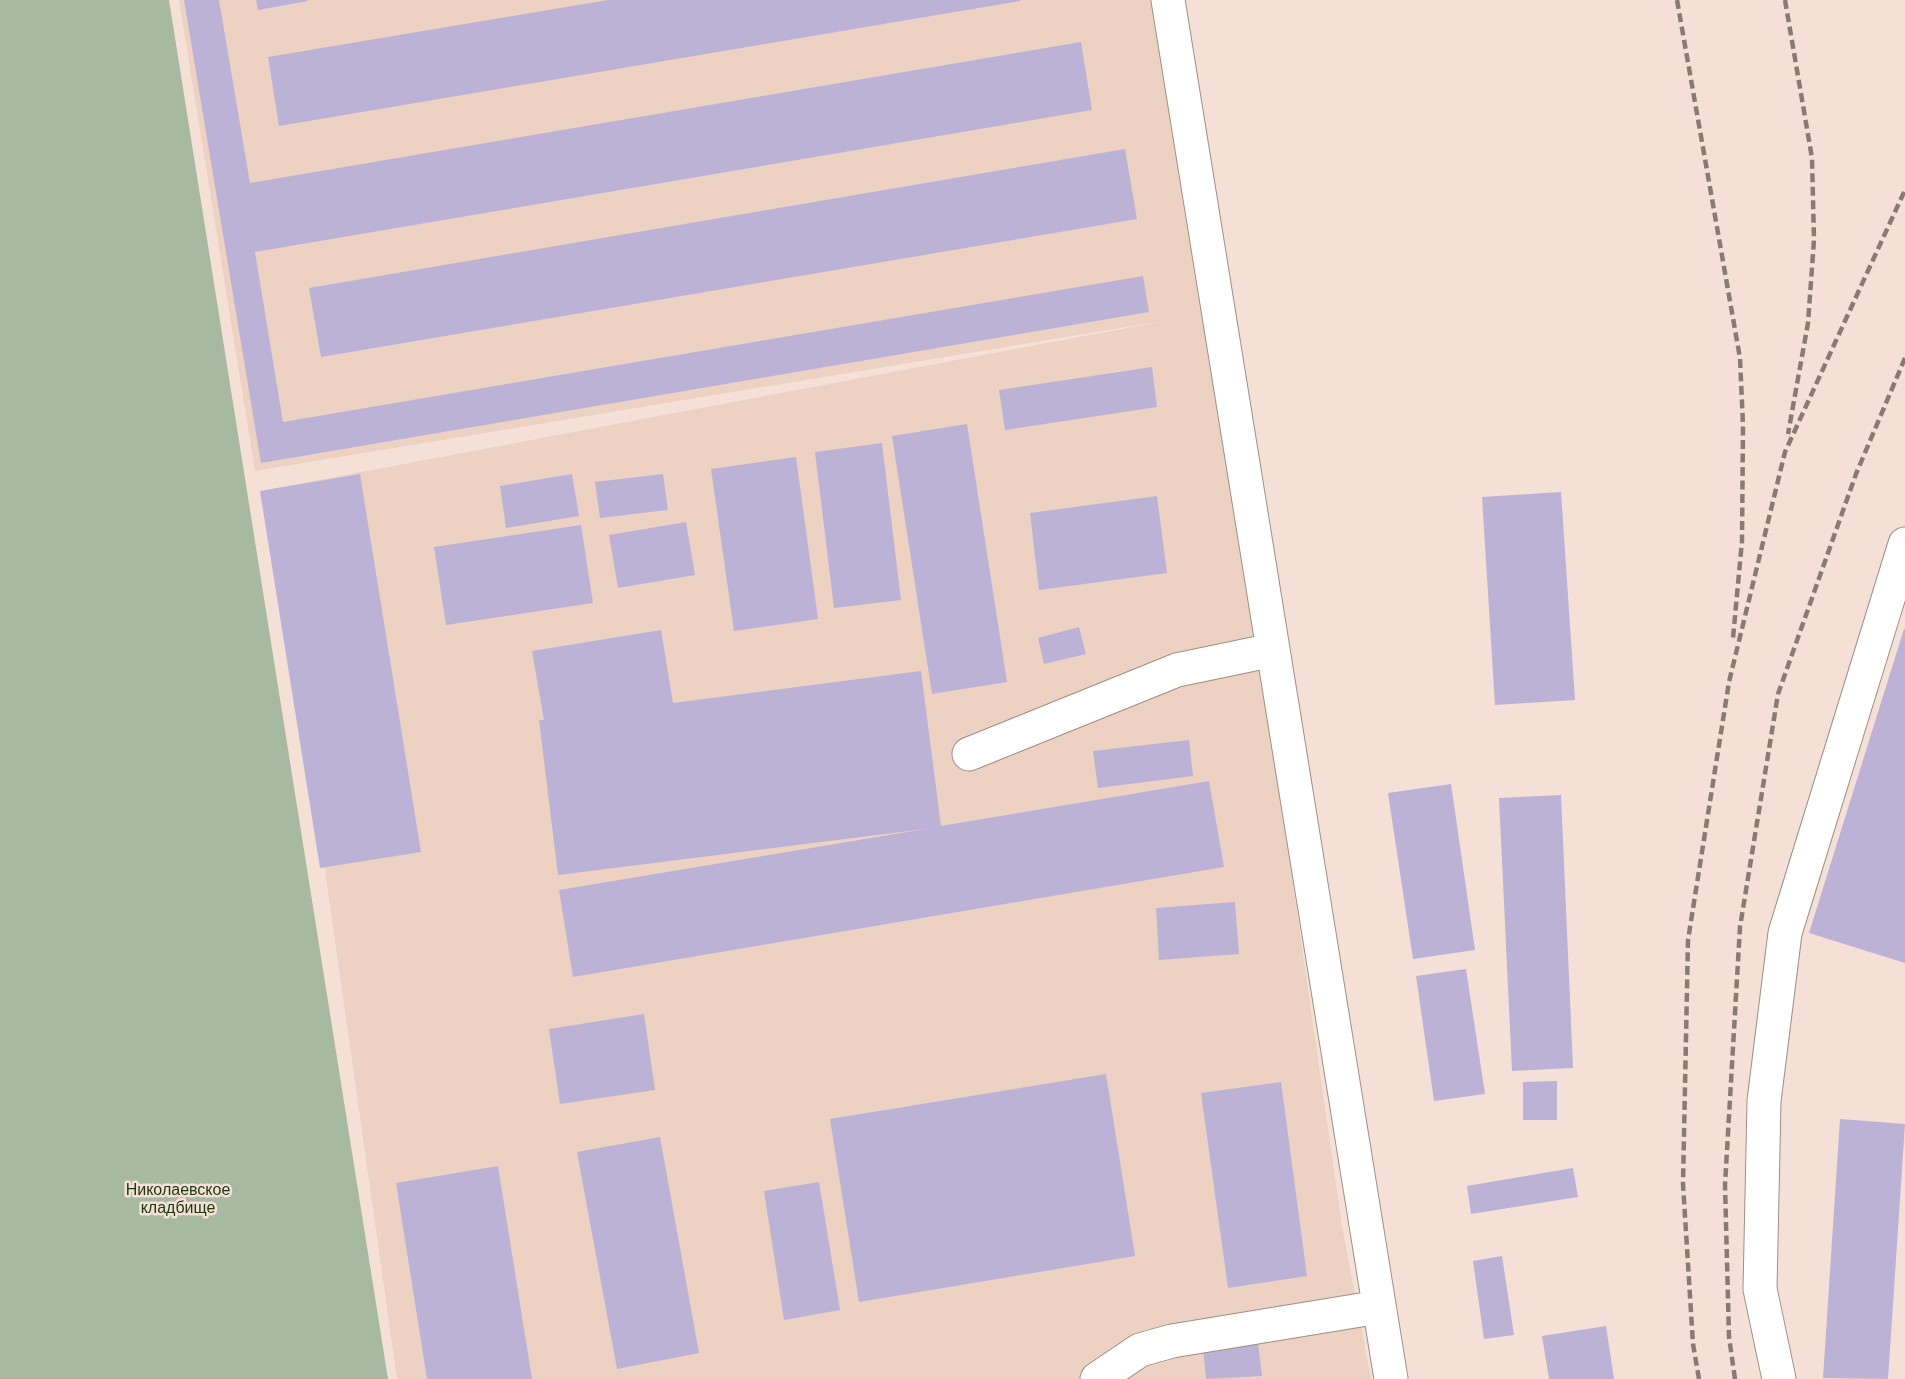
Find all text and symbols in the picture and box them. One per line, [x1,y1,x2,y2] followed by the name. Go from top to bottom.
[126,1180,230,1218] park label: Николаевское кладбище

